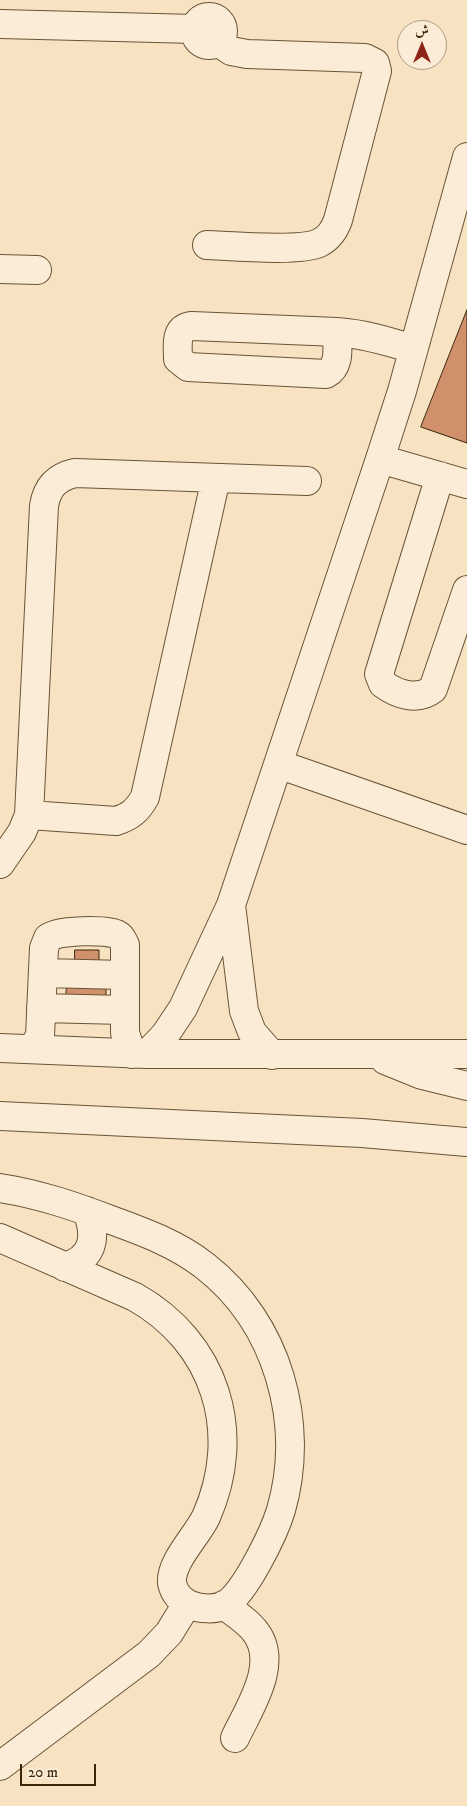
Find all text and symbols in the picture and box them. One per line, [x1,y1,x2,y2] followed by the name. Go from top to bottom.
[397,20,447,70] north arrow
[415,22,429,40] text: ش
[22,1754,99,1786] scale bar
[28,1763,58,1782] text: 20 m

